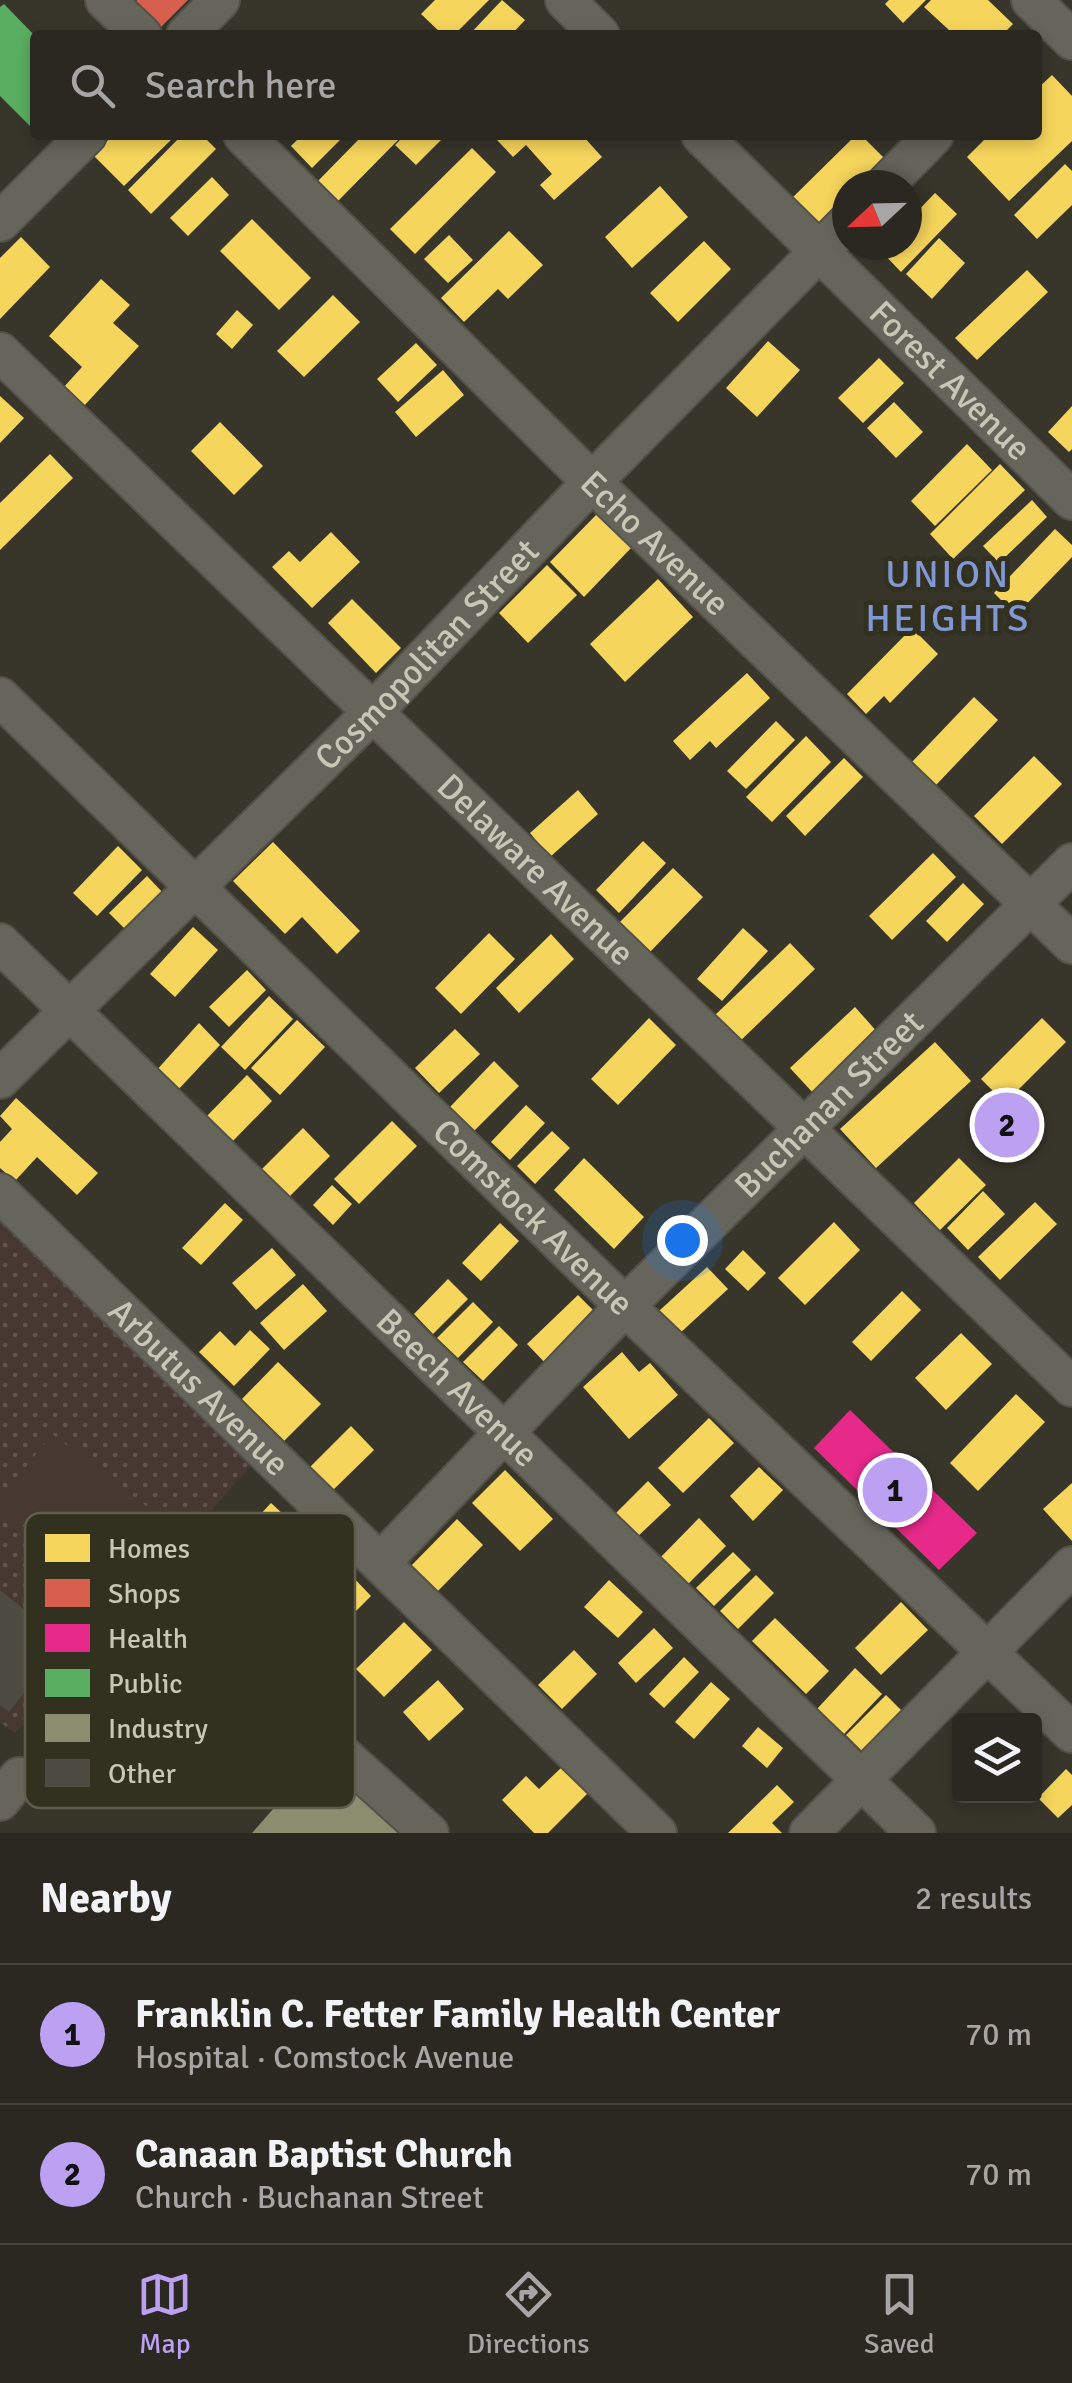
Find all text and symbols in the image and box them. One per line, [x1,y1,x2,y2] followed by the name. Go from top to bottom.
[30,30,1042,140] search box
[65,58,120,113] icon: search
[145,62,337,109] text: Search here
[832,170,922,260] north arrow
[861,291,1040,469] street label: Forest Avenue
[572,461,739,624] street label: Echo Avenue
[305,530,548,779] street label: Cosmopolitan Street
[865,551,1031,642] district label: UNION HEIGHTS
[428,765,644,974] street label: Delaware Avenue
[725,1001,932,1207] street label: Buchanan Street
[974,1088,1040,1162] pin: 2
[424,1109,643,1324] street label: Comstock Avenue
[657,1215,708,1266] your location
[100,1289,299,1485] street label: Arbutus Avenue
[368,1299,548,1476] street label: Beech Avenue
[862,1452,928,1528] pin: 1
[25,1513,355,1808] legend
[108,1532,190,1566] text: Homes
[108,1577,180,1611] text: Shops
[108,1622,188,1656] text: Health
[108,1667,182,1701] text: Public
[108,1712,208,1746] text: Industry
[952,1713,1042,1803] map controls
[952,1713,1042,1803] button: layers
[108,1757,176,1791] text: Other
[40,1873,172,1924] text: Nearby
[915,1879,1032,1918] text: 2 results
[135,1991,780,2038] text: Franklin C. Fetter Family Health Center
[64,2015,81,2054] text: 1
[965,2015,1032,2054] text: 70 m
[135,2038,514,2077] text: Hospital · Comstock Avenue
[135,2131,513,2178] text: Canaan Baptist Church
[64,2155,81,2194] text: 2
[965,2155,1032,2194] text: 70 m
[135,2178,484,2217] text: Church · Buchanan Street
[137,2267,192,2361] tab: Map
[467,2267,589,2361] tab: Directions
[864,2267,935,2361] tab: Saved

